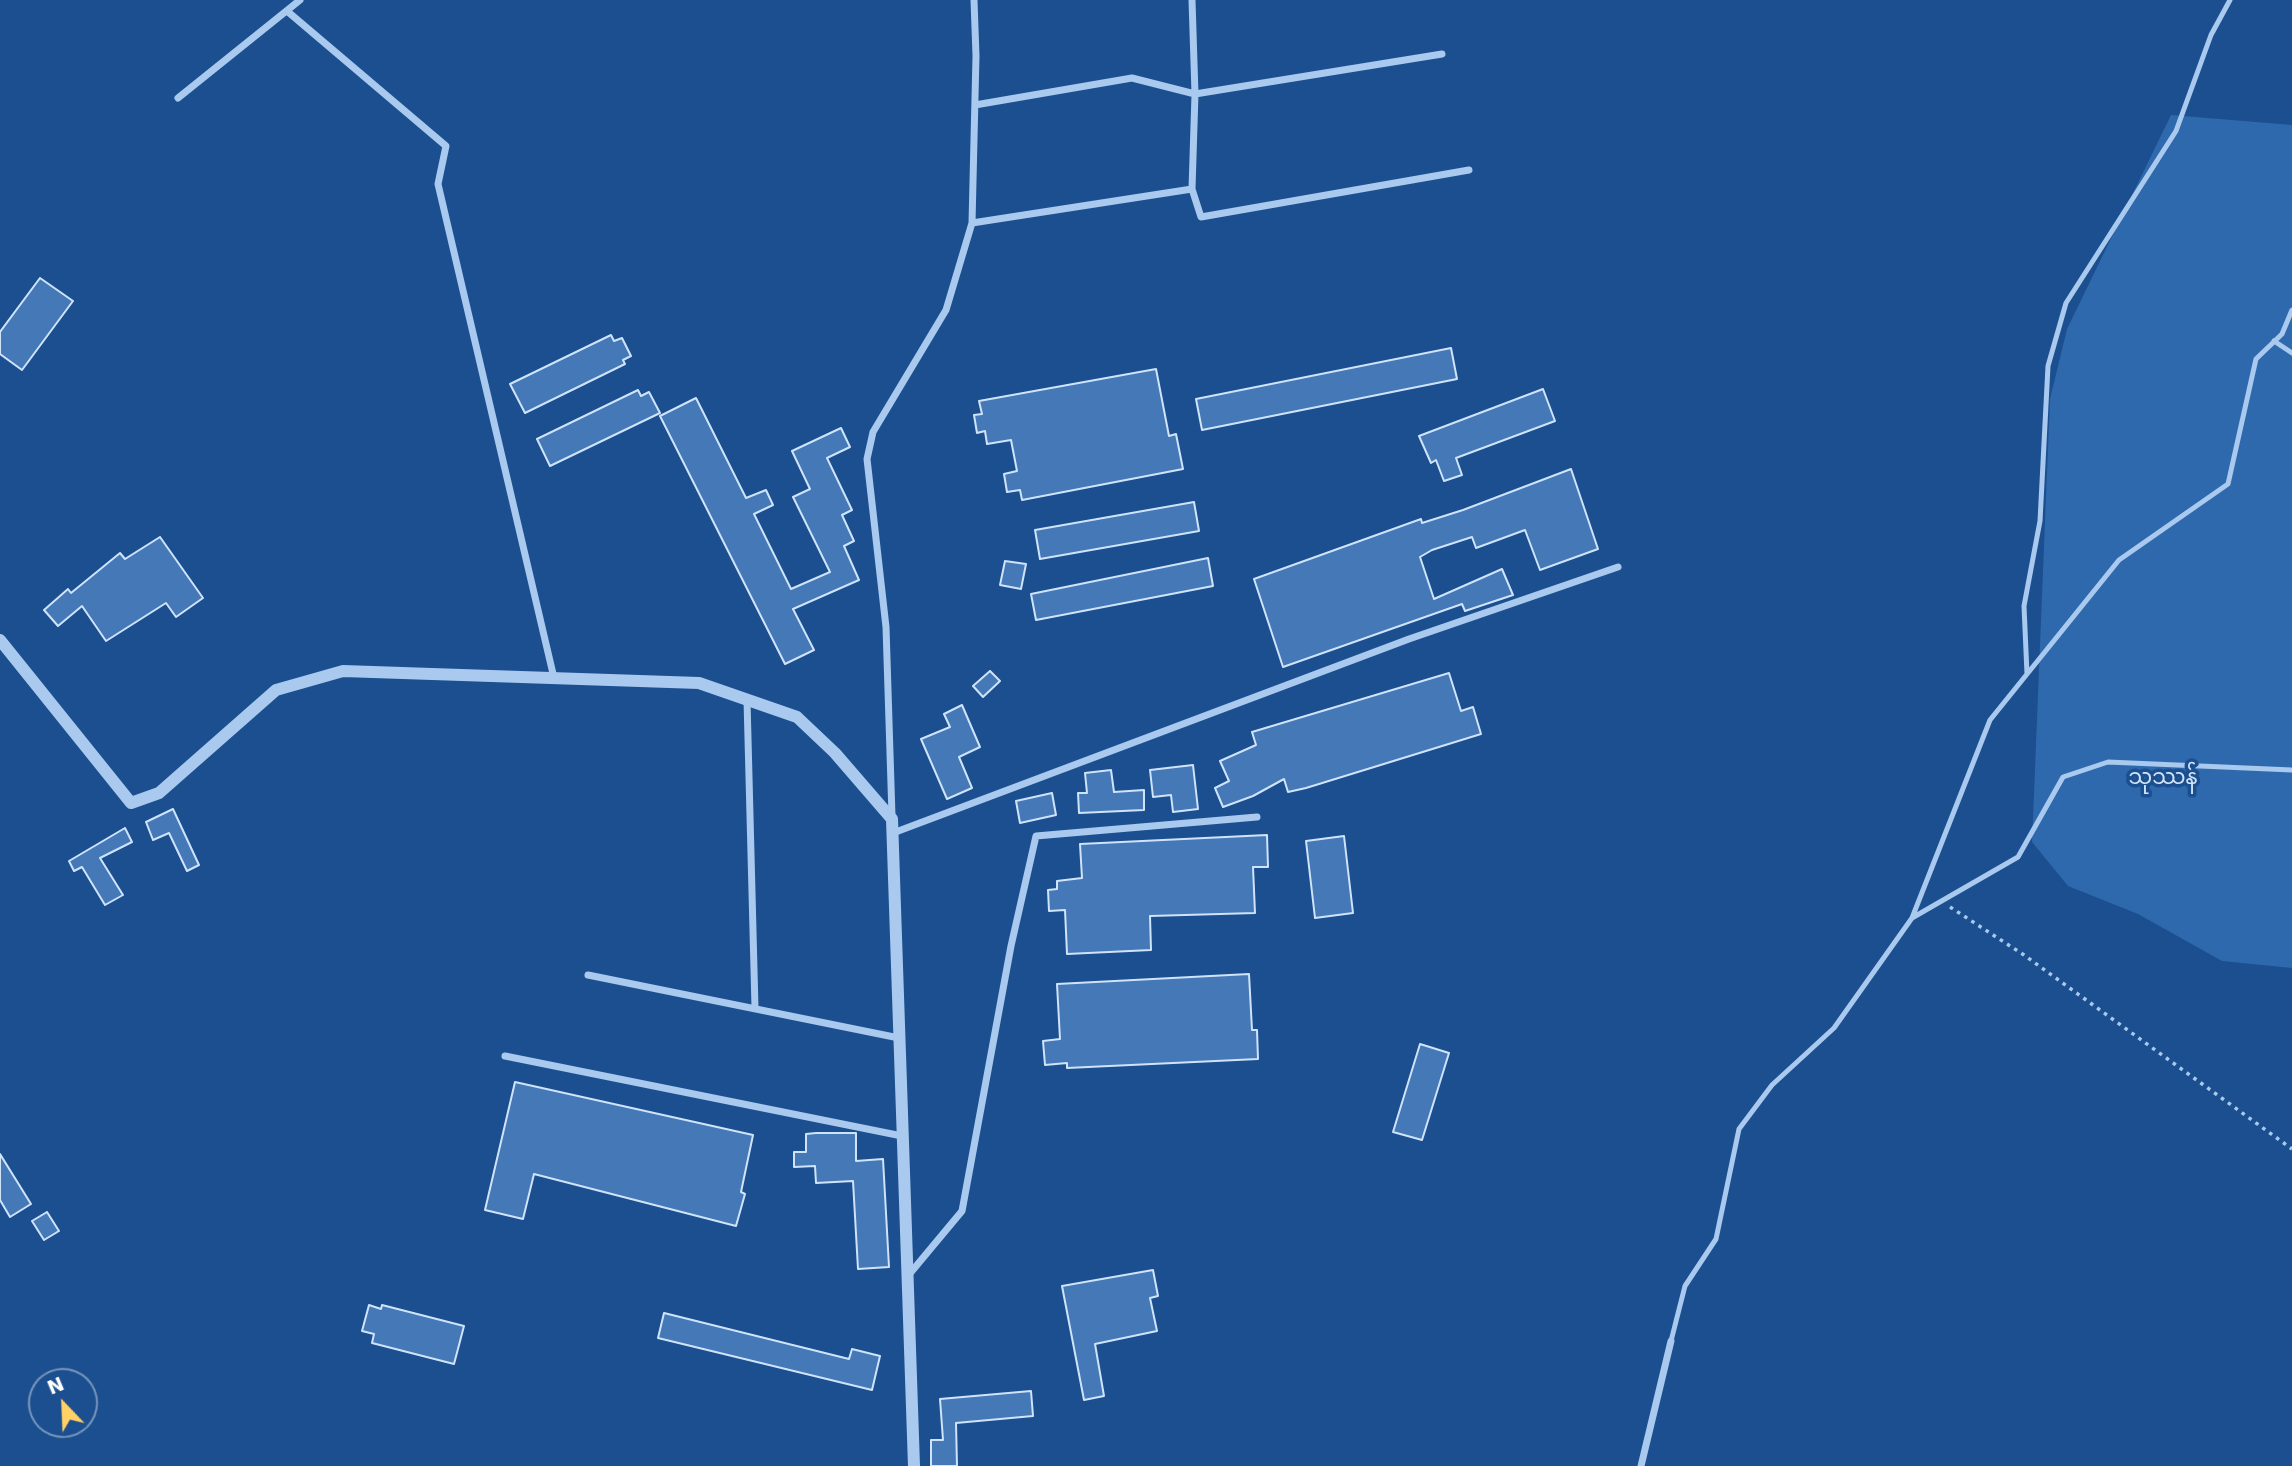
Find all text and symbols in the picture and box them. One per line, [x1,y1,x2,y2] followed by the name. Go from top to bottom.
[2129,766,2197,792] park label: သုဿန်
[28,1368,98,1438] north arrow
[44,1372,67,1399] text: N

